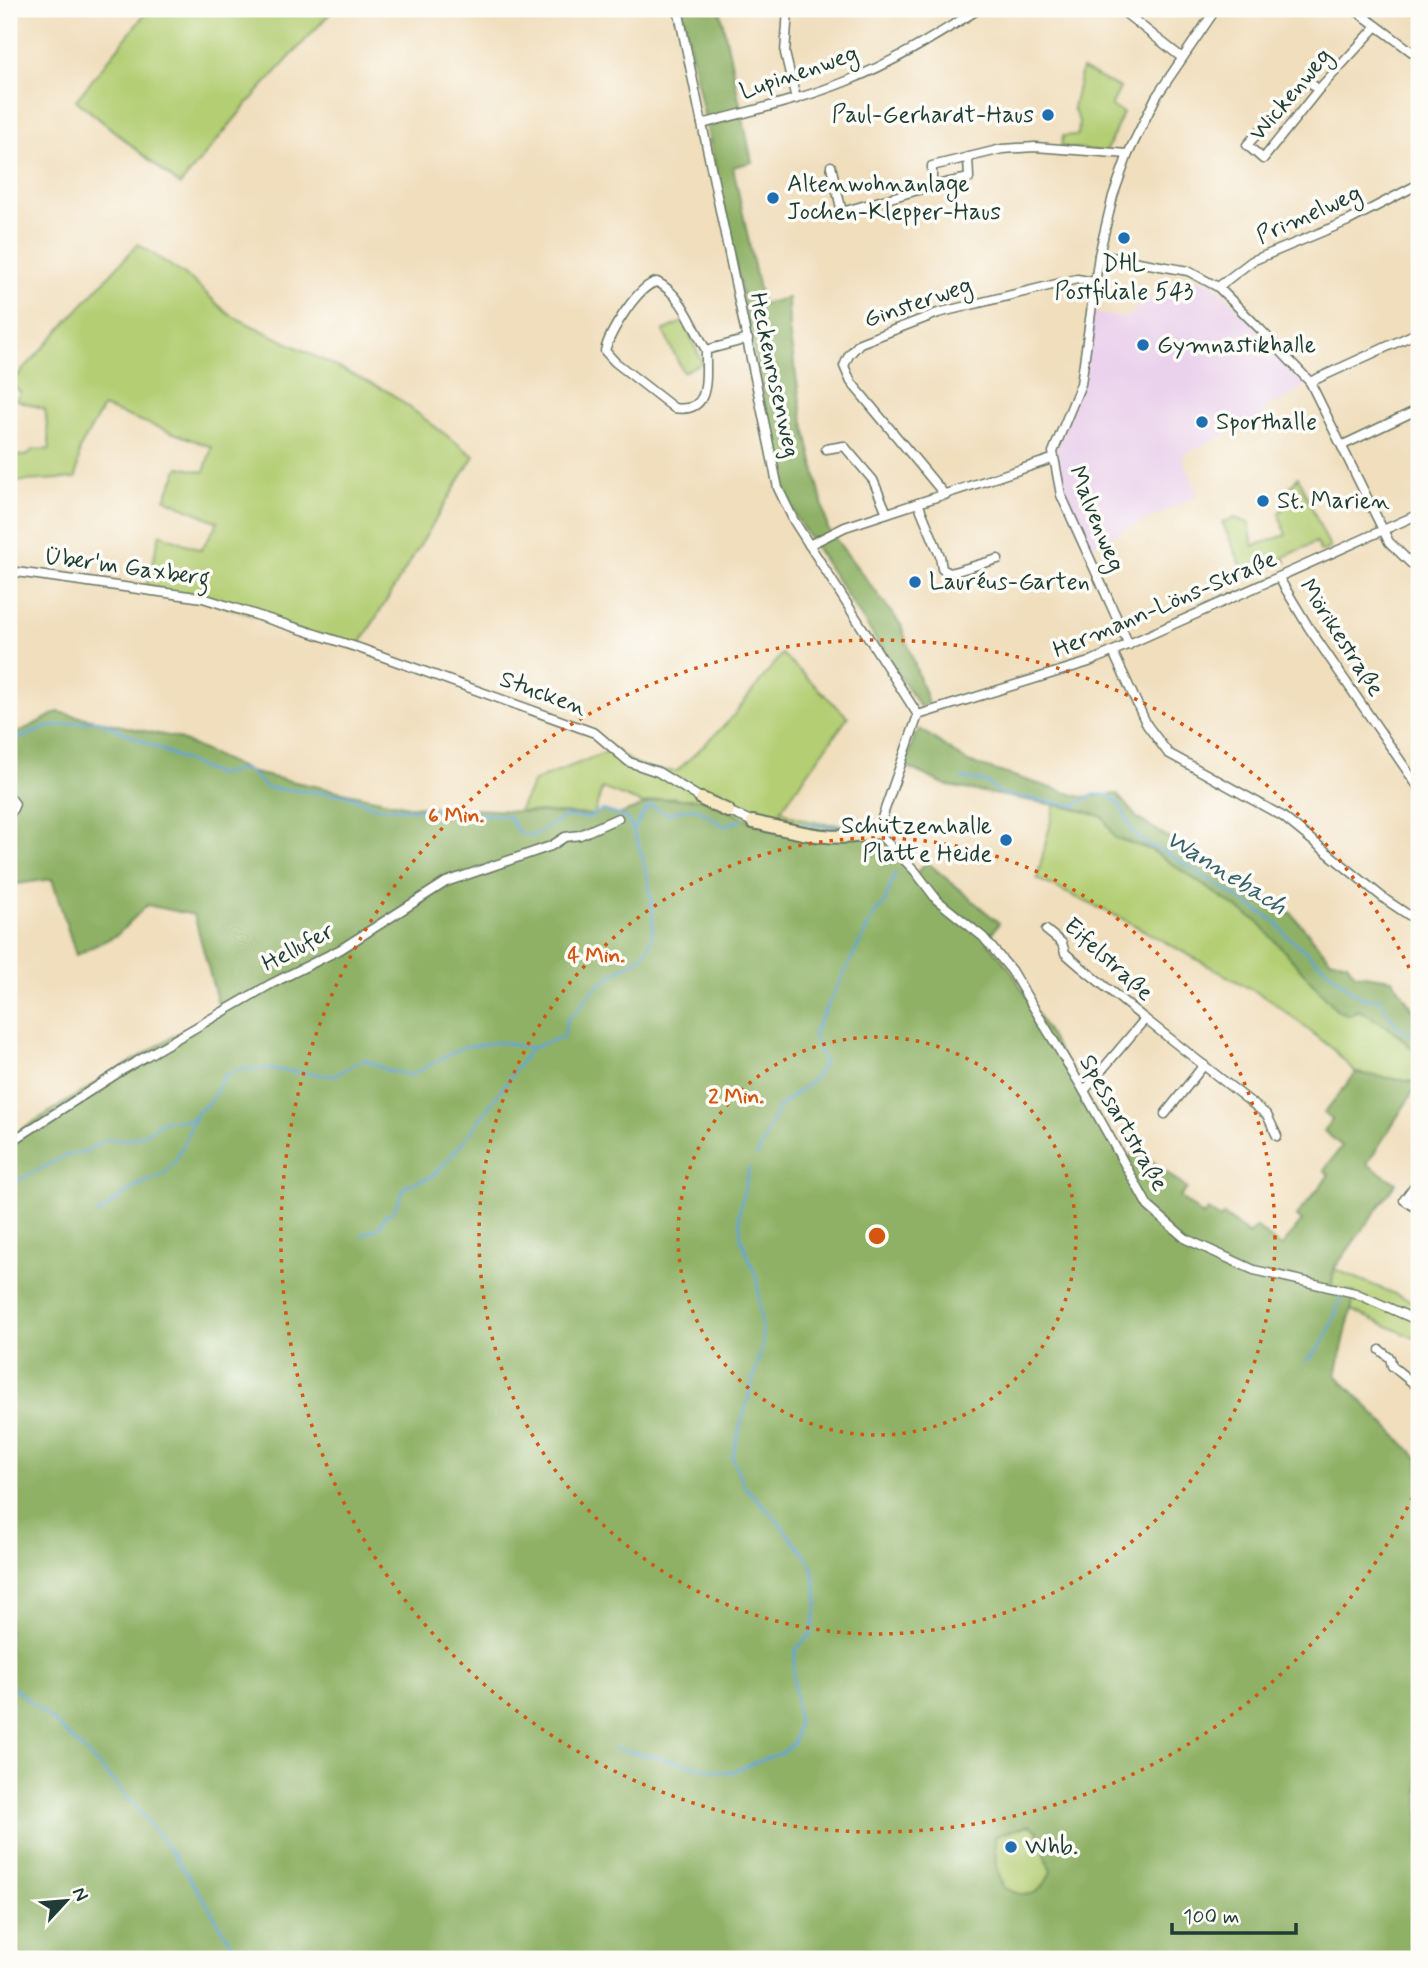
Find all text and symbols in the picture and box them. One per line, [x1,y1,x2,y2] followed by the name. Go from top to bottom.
[736,38,863,110] street label: Lupinenweg
[1243,42,1341,149] street label: Wickenweg
[832,100,1034,131] place label: Paul-Gerhardt-Haus
[1040,107,1056,123] marker: Paul-Gerhardt-Haus
[787,169,1001,228] place label: Altenwohnanlage Jochen-Klepper-Haus
[1252,178,1367,254] street label: Primelweg
[765,190,781,206] marker: Altenwohnanlage Jochen-Klepper-Haus
[1116,230,1132,246] marker: DHL Postfiliale 543
[1054,249,1194,308] place label: DHL Postfiliale 543
[860,270,977,338] street label: Ginsterweg
[741,290,807,460] street label: Heckenrosenweg
[1157,330,1316,361] place label: Gymnastikhalle
[1135,337,1151,353] marker: Gymnastikhalle
[1216,407,1317,438] place label: Sporthalle
[1194,414,1210,430] marker: Sporthalle
[1059,461,1131,577] street label: Malvenweg
[1277,486,1390,517] place label: St. Marien
[1255,493,1271,509] marker: St. Marien
[42,541,212,598] street label: Über'm Gaxberg
[1048,544,1282,666] street label: Hermann-Löns-Straße
[929,567,1090,598] place label: Lauréus-Garten
[1291,573,1391,703] street label: Mörikestraße
[907,574,923,590] marker: Lauréus-Garten
[495,664,591,724] street label: Stucken
[428,802,484,830] text: 6 Min.
[841,811,992,870] place label: Schützenhalle Platte Heide
[1159,822,1293,924] water label: Wannebach
[998,832,1014,848] marker: Schützenhalle Platte Heide
[1057,911,1160,1009] street label: Eifelstraße
[257,916,339,980] street label: Hellufer
[567,942,625,970] text: 4 Min.
[1071,1049,1175,1197] street label: Spessartstraße
[708,1083,764,1111] text: 2 Min.
[865,1224,889,1248] centre of rings
[1025,1832,1078,1863] place label: Whb.
[1003,1839,1019,1855] marker: Whb.
[32,1867,102,1937] north arrow
[66,1883,94,1905] text: N
[1172,1891,1297,1935] scale bar
[1183,1903,1239,1931] text: 100 m

